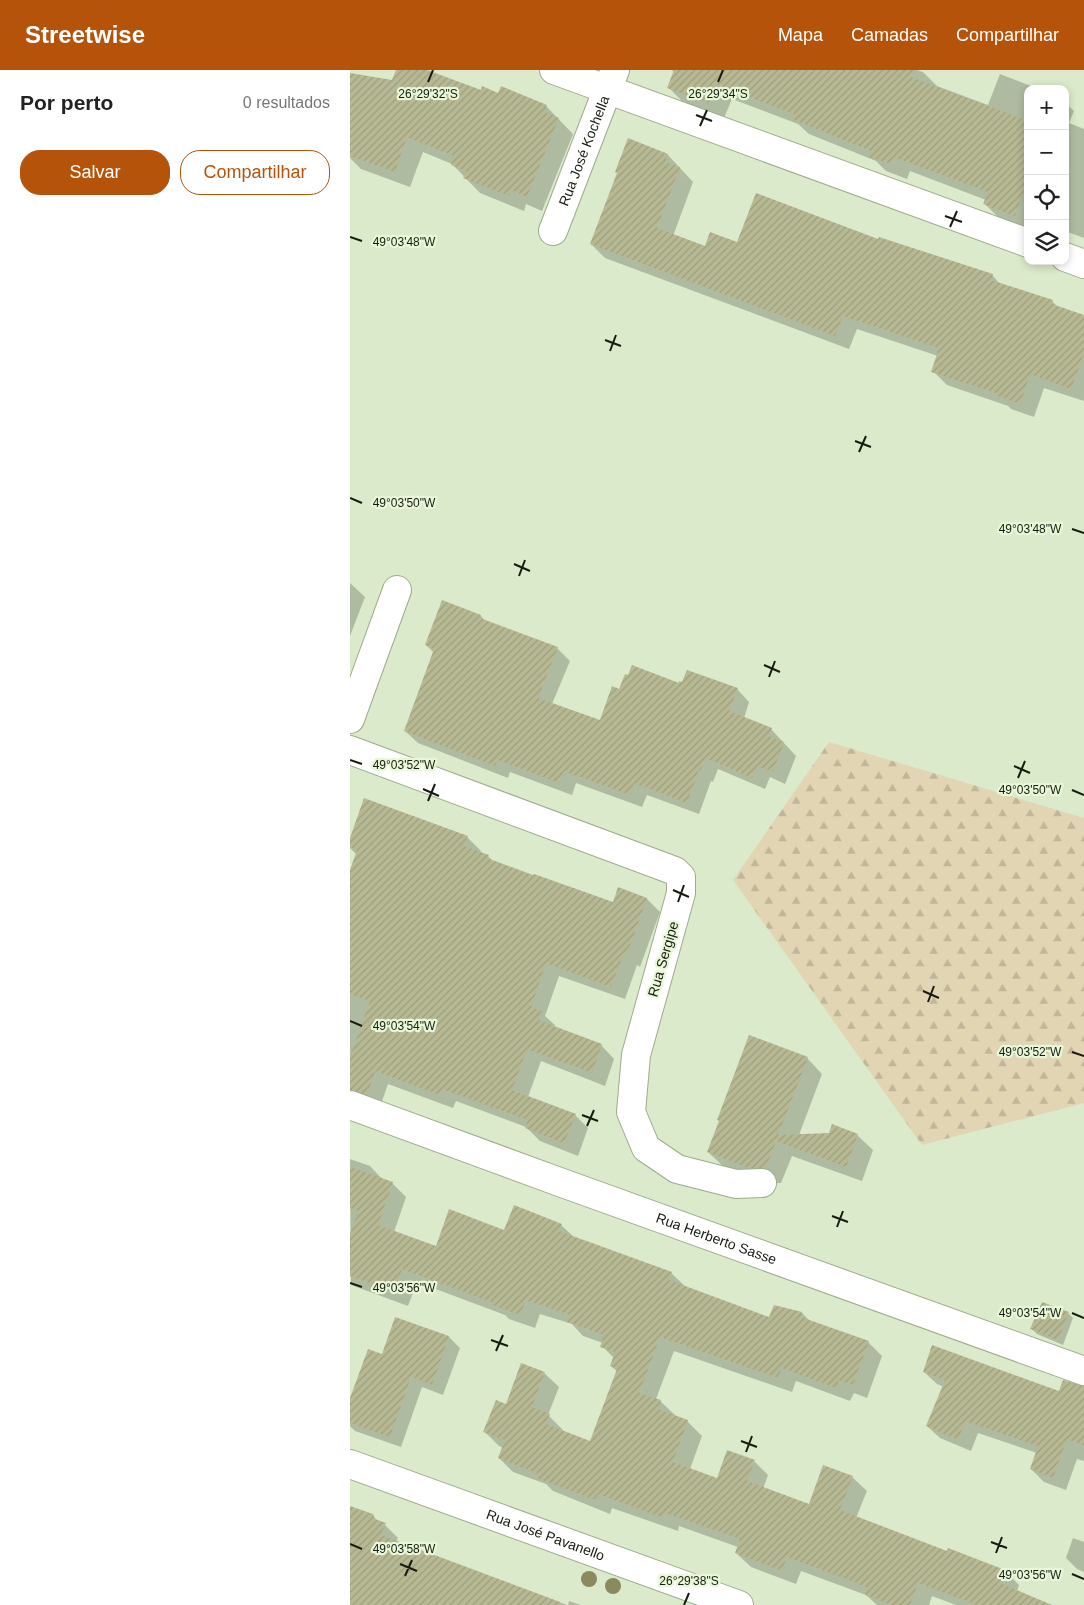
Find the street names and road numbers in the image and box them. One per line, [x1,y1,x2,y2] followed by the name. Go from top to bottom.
[555,93,612,208] street label: Rua José Kochella
[645,919,681,999] street label: Rua Sergipe
[654,1209,779,1268] street label: Rua Herberto Sasse
[484,1506,607,1564] street label: Rua José Pavanello

